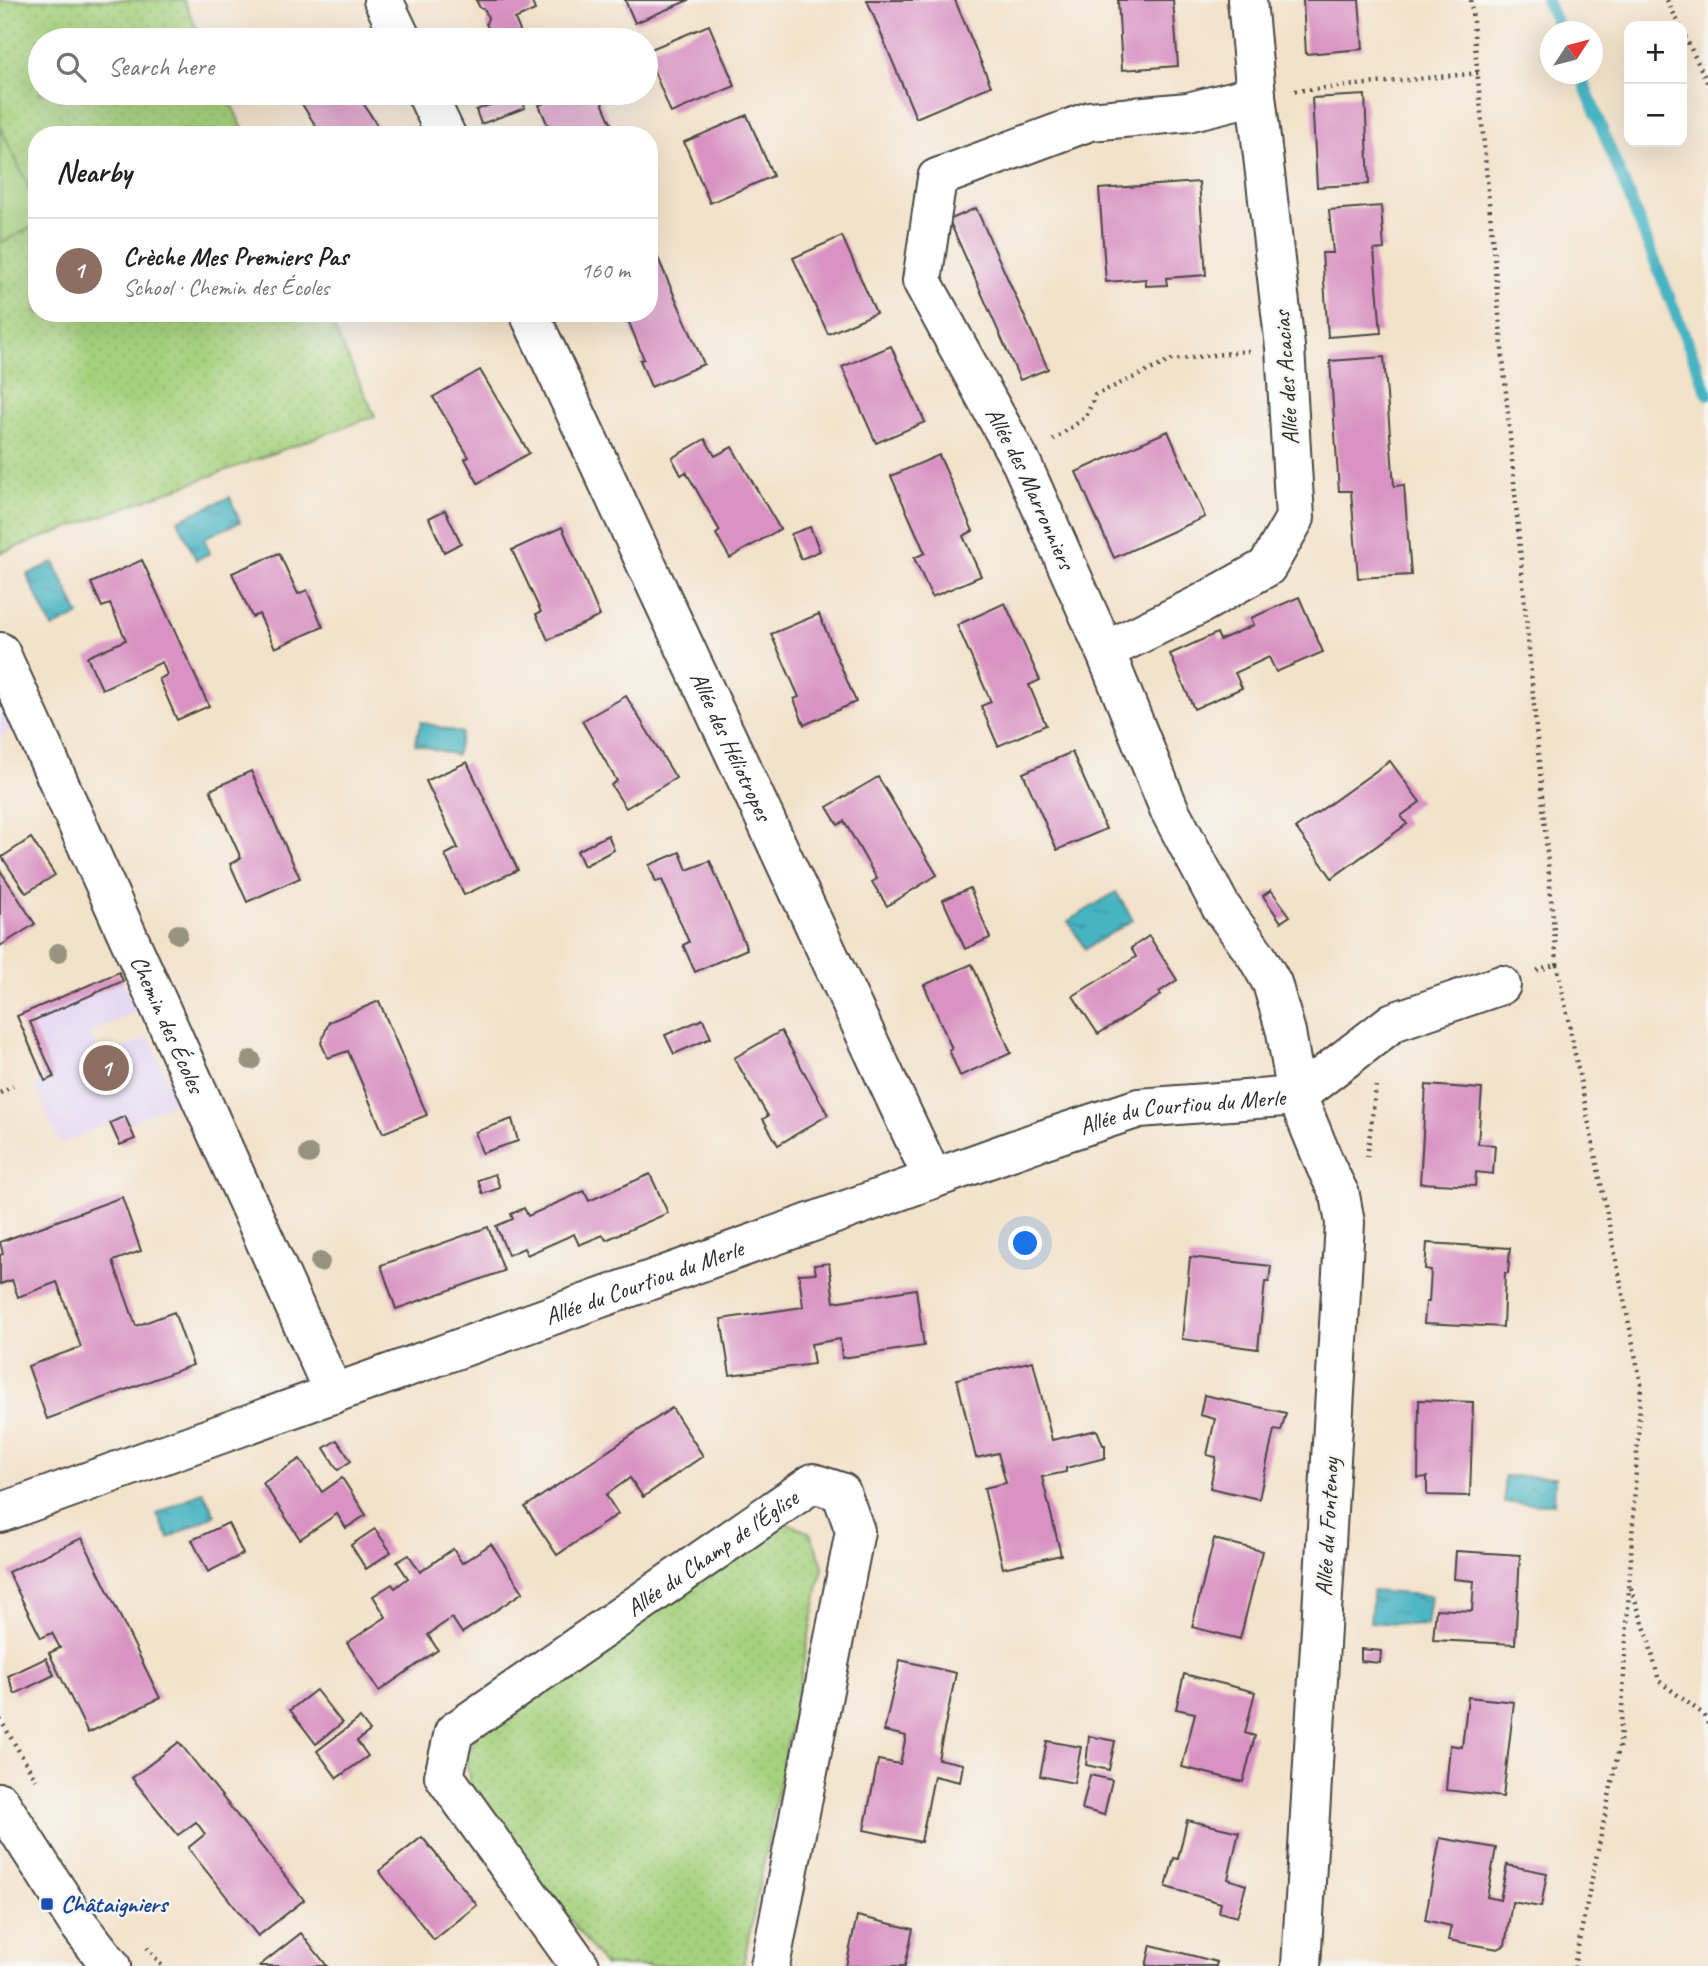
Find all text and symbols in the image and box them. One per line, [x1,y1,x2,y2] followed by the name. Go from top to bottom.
[1540,21,1603,84] north arrow
[1624,21,1687,147] map controls
[1624,21,1687,84] button: +
[28,28,658,105] search box
[52,48,90,86] icon: search
[108,50,214,83] text: Search here
[1624,84,1687,147] button: −
[56,153,132,191] text: Nearby
[123,240,348,273] text: Crèche Mes Premiers Pas
[74,256,84,285] text: 1
[581,256,630,285] text: 160 m
[123,273,329,302] text: School · Chemin des Écoles
[1266,308,1306,446] street label: Allée des Acacias
[979,402,1083,576] street label: Allée des Marronniers
[683,667,780,827] street label: Allée des Héliotropes
[124,951,212,1099] street label: Chemin des Écoles
[83,1042,129,1094] pin: 1
[1075,1082,1288,1142] street label: Allée du Courtiou du Merle
[1008,1226,1042,1260] your location
[541,1232,749,1332] street label: Allée du Courtiou du Merle
[1308,1455,1346,1597] street label: Allée du Fontenoy
[620,1482,806,1623] street label: Allée du Champ de l'Église
[61,1889,170,1919] place label: Châtaigniers
[39,1896,55,1912] marker: Châtaigniers

